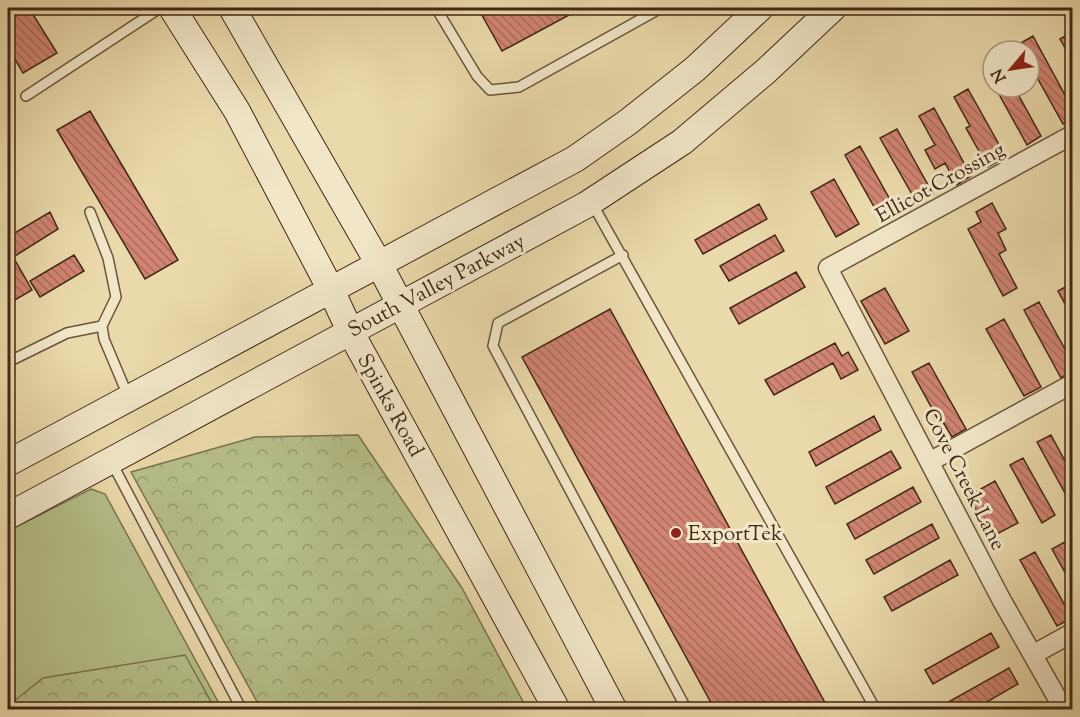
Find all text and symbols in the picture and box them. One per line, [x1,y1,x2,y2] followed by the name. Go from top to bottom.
[981,39,1041,99] north arrow
[987,64,1013,86] text: N
[871,136,1011,232] street label: Ellicot Crossing
[343,227,531,346] street label: South Valley Parkway
[349,349,430,463] street label: Spinks Road
[914,404,1012,556] street label: Cove Creek Lane
[688,520,783,550] place label: ExportTek
[669,526,683,540] marker: ExportTek

